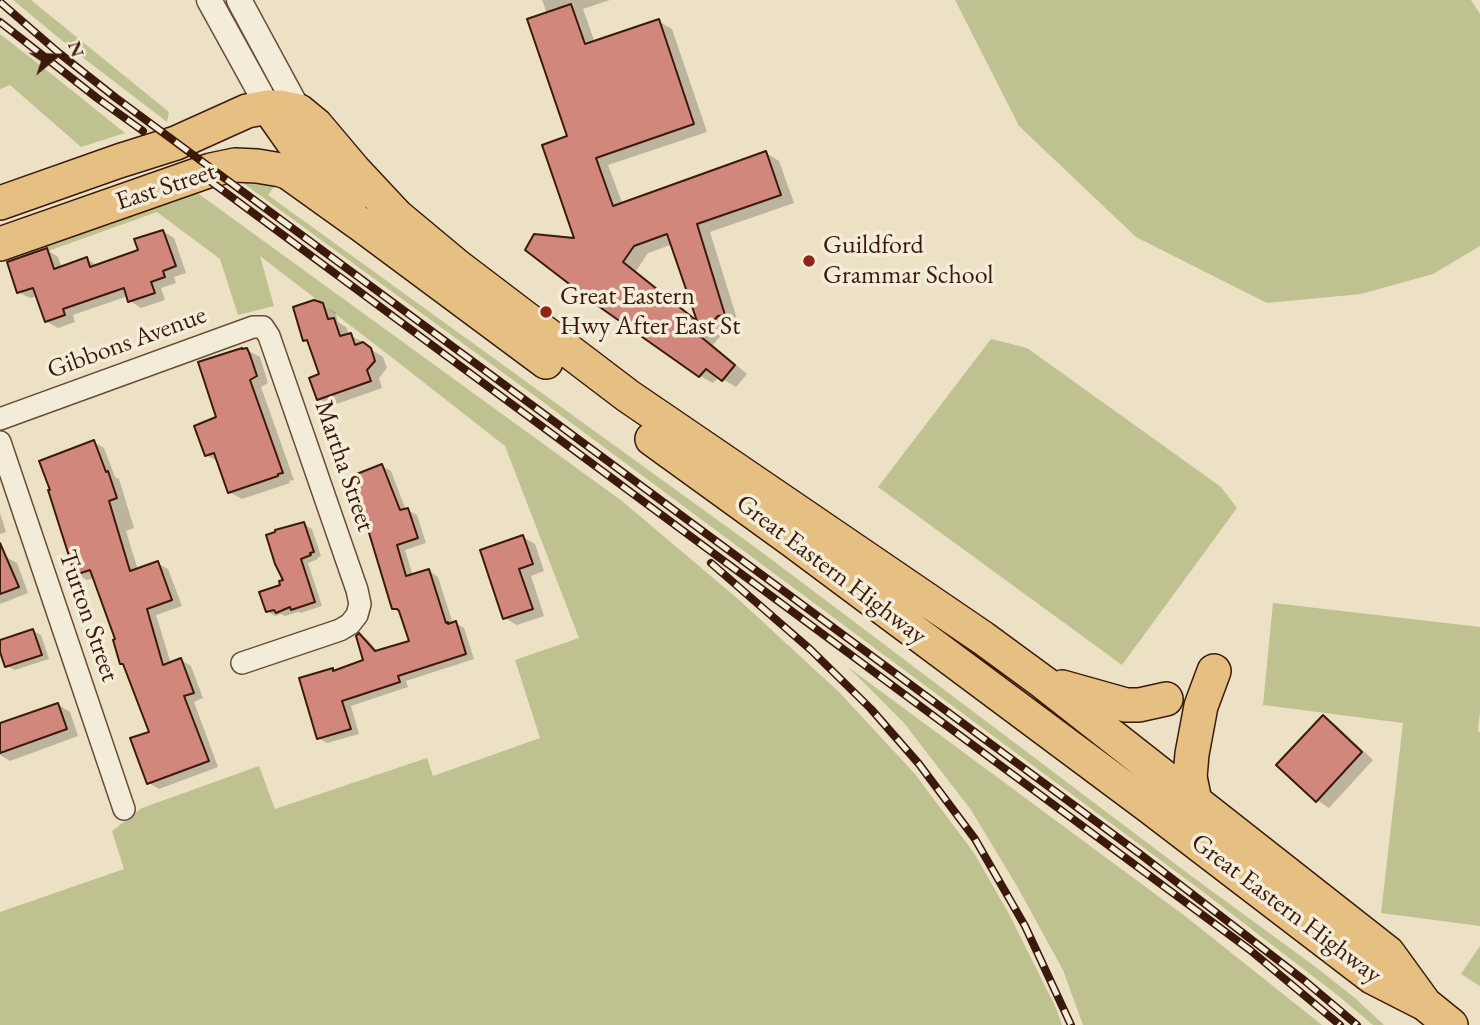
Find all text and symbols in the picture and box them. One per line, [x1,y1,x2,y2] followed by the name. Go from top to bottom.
[21,21,91,91] north arrow
[62,38,91,60] text: N
[112,156,220,218] street label: East Street
[823,230,993,292] place label: Guildford Grammar School
[801,253,817,269] marker: Guildford Grammar School
[560,281,740,342] place label: Great Eastern Hwy After East St
[43,300,211,386] street label: Gibbons Avenue
[538,304,554,320] marker: Great Eastern Hwy After East St
[307,397,381,535] street label: Martha Street
[730,488,932,652] street label: Great Eastern Highway
[51,546,125,686] street label: Turton Street
[1185,827,1387,991] street label: Great Eastern Highway

